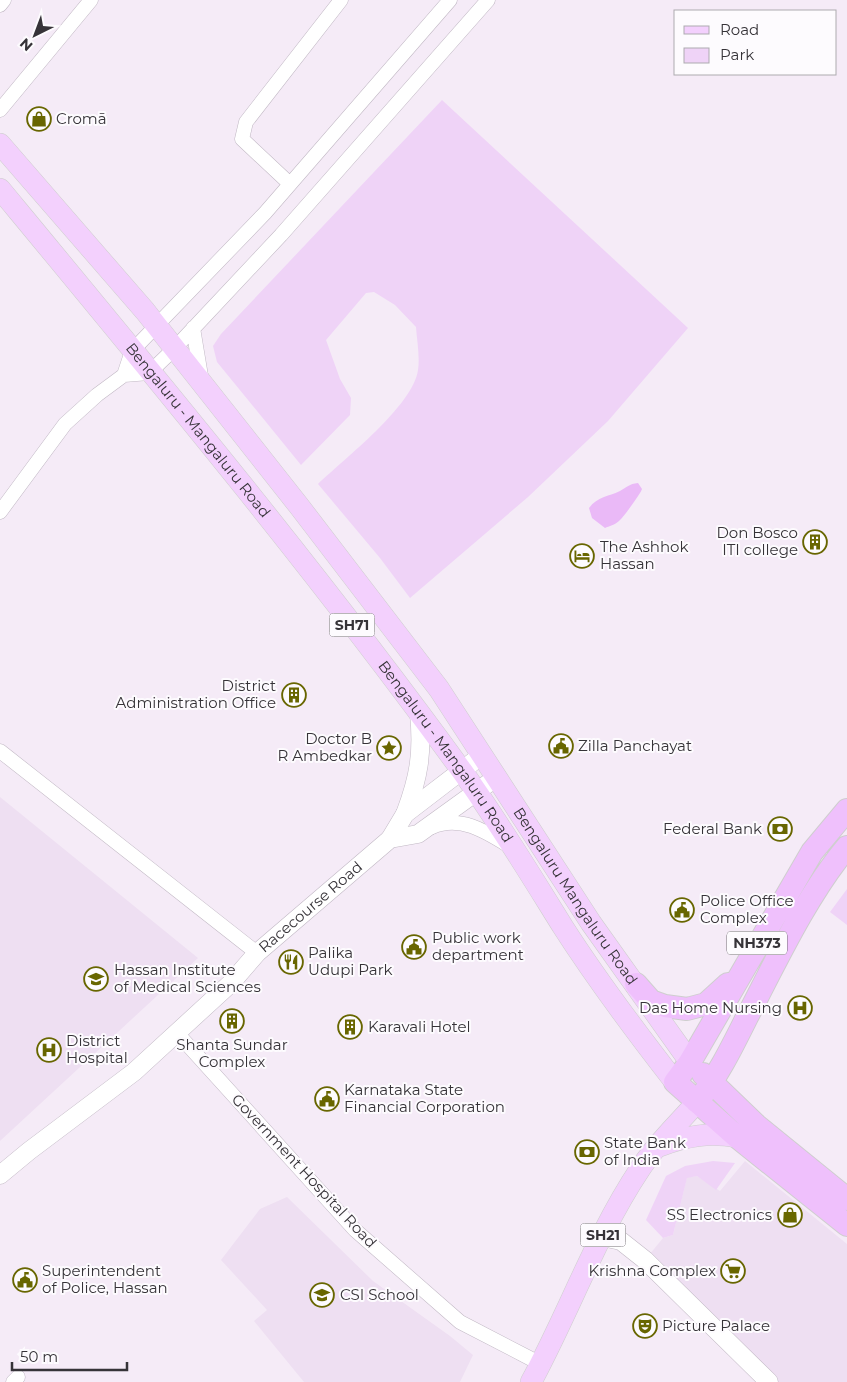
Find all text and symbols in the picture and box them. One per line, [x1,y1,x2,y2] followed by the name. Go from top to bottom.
[10,10,60,60] north arrow
[674,10,837,75] legend
[720,20,759,39] text: Road
[16,34,37,55] text: N
[720,45,754,64] text: Park
[26,106,52,132] shop icon: Cromā
[56,109,107,128] place label: Cromā
[122,339,275,521] street label: Bengaluru - Mangaluru Road
[716,523,798,559] place label: Don Bosco ITI college
[802,529,828,555] building icon: Don Bosco ITI college
[600,537,688,573] place label: The Ashhok Hassan
[569,543,595,569] hotel icon: The Ashhok Hassan
[330,614,374,636] road number: SH71
[374,657,518,846] street label: Bengaluru - Mangaluru Road
[116,676,276,712] place label: District Administration Office
[281,682,307,708] building icon: District Administration Office
[277,729,372,765] place label: Doctor B R Ambedkar
[548,733,574,759] public building icon: Zilla Panchayat
[376,735,402,761] place icon: Doctor B R Ambedkar
[578,736,692,755] place label: Zilla Panchayat
[509,804,642,988] street label: Bengaluru Mangaluru Road
[767,816,793,842] bank icon: Federal Bank
[663,819,762,838] place label: Federal Bank
[255,857,366,956] street label: Racecourse Road
[700,891,794,927] place label: Police Office Complex
[669,897,695,923] public building icon: Police Office Complex
[432,928,524,964] place label: Public work department
[727,931,787,954] road number: NH373
[401,934,427,960] public building icon: Public work department
[308,943,393,979] place label: Palika Udupi Park
[278,949,304,975] restaurant icon: Palika Udupi Park
[114,960,261,996] place label: Hassan Institute of Medical Sciences
[83,966,109,992] school or university icon: Hassan Institute of Medical Sciences
[787,995,813,1021] hospital icon: Das Home Nursing
[639,998,782,1017] place label: Das Home Nursing
[219,1008,245,1034] building icon: Shanta Sundar Complex
[337,1014,363,1040] building icon: Karavali Hotel
[368,1017,471,1036] place label: Karavali Hotel
[66,1031,128,1067] place label: District Hospital
[176,1035,288,1071] place label: Shanta Sundar Complex
[36,1037,62,1063] hospital icon: District Hospital
[344,1080,505,1116] place label: Karnataka State Financial Corporation
[314,1086,340,1112] public building icon: Karnataka State Financial Corporation
[228,1090,381,1252] street label: Government Hospital Road
[604,1133,686,1169] place label: State Bank of India
[574,1139,600,1165] bank icon: State Bank of India
[777,1202,803,1228] shop icon: SS Electronics
[667,1205,772,1224] place label: SS Electronics
[580,1224,626,1246] road number: SH21
[720,1258,746,1284] supermarket icon: Krishna Complex
[42,1261,168,1297] place label: Superintendent of Police, Hassan
[589,1261,716,1280] place label: Krishna Complex
[12,1267,38,1293] public building icon: Superintendent of Police, Hassan
[309,1282,335,1308] school or university icon: CSI School
[340,1285,419,1304] place label: CSI School
[632,1313,658,1339] theatre icon: Picture Palace
[662,1316,770,1335] place label: Picture Palace
[12,1340,128,1372] scale bar
[20,1347,58,1366] text: 50 m

